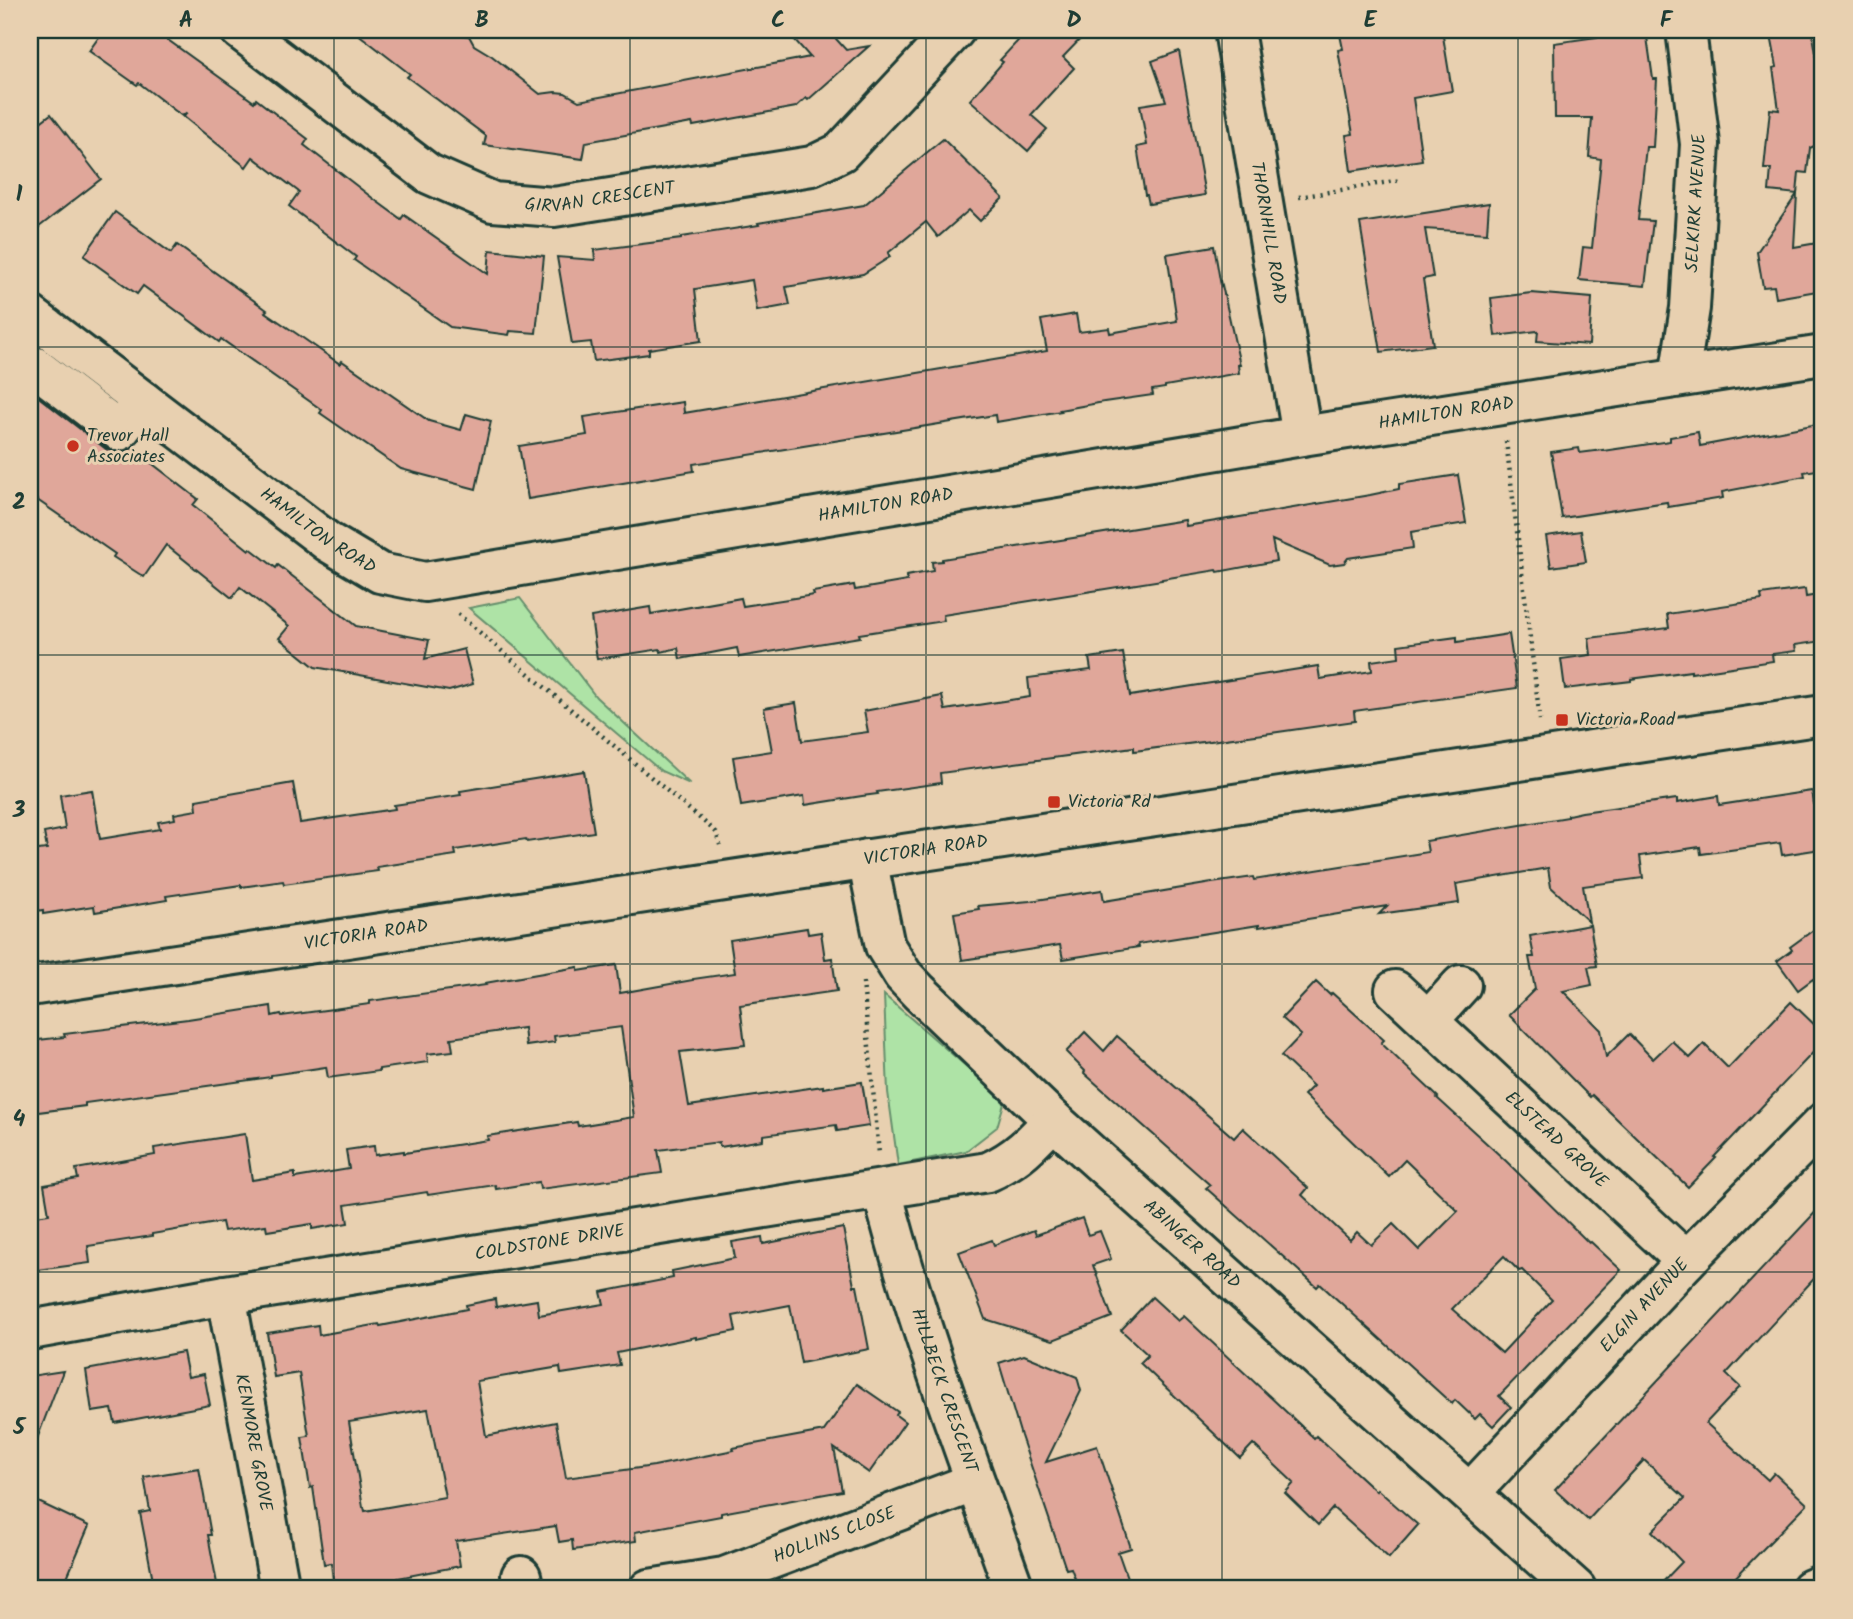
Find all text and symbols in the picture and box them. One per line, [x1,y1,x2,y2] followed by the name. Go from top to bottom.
[179,3,193,39] text: A
[475,3,489,39] text: B
[771,3,785,39] text: C
[1066,3,1082,39] text: D
[1364,3,1378,39] text: E
[1660,3,1674,39] text: F
[1678,131,1714,273] street label: SELKIRK AVENUE
[1242,160,1294,307] street label: THORNHILL ROAD
[523,173,678,222] street label: GIRVAN CRESCENT
[16,177,23,213] text: 1
[1376,389,1516,438] street label: HAMILTON ROAD
[87,422,170,472] place label: Trevor Hall Associates
[65,438,81,454] marker: Trevor Hall Associates
[253,480,382,582] street label: HAMILTON ROAD
[816,480,956,531] street label: HAMILTON ROAD
[12,485,26,521] text: 2
[1576,706,1676,735] place label: Victoria Road
[1554,712,1570,728] marker: Victoria Road
[1068,788,1151,817] place label: Victoria Rd
[12,793,26,829] text: 3
[1046,794,1062,810] marker: Victoria Rd
[862,827,990,874] street label: VICTORIA ROAD
[302,911,431,959] street label: VICTORIA ROAD
[1498,1084,1615,1196] street label: ELSTEAD GROVE
[13,1102,26,1138] text: 4
[1136,1192,1248,1297] street label: ABINGER ROAD
[473,1216,627,1269] street label: COLDSTONE DRIVE
[1593,1251,1697,1360] street label: ELGIN AVENUE
[902,1304,986,1478] street label: HILLBECK CRESCENT
[226,1371,280,1514] street label: KENMORE GROVE
[12,1410,27,1446] text: 5
[769,1499,900,1572] street label: HOLLINS CLOSE

